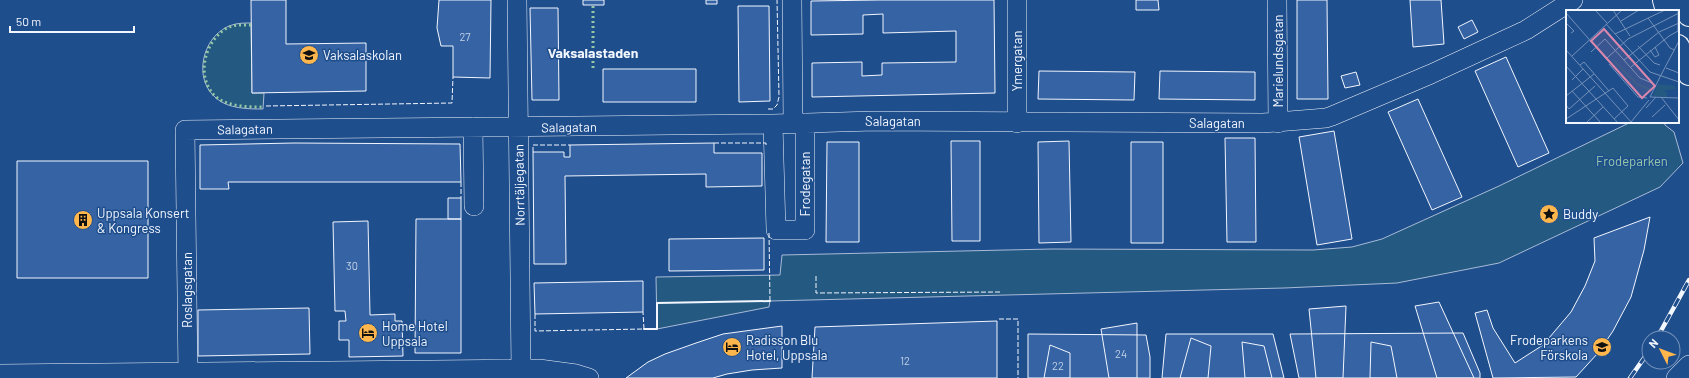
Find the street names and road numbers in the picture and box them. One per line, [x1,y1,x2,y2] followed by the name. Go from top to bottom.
[1270,14,1286,108] street label: Marielundsgatan
[1009,31,1025,91] street label: Ymergatan
[865,113,921,129] street label: Salagatan
[1189,115,1245,131] street label: Salagatan
[541,119,597,135] street label: Salagatan
[217,121,273,137] street label: Salagatan
[510,144,528,226] street label: Norrtäljegatan
[797,152,813,216] street label: Frodegatan
[179,252,195,328] street label: Roslagsgatan

